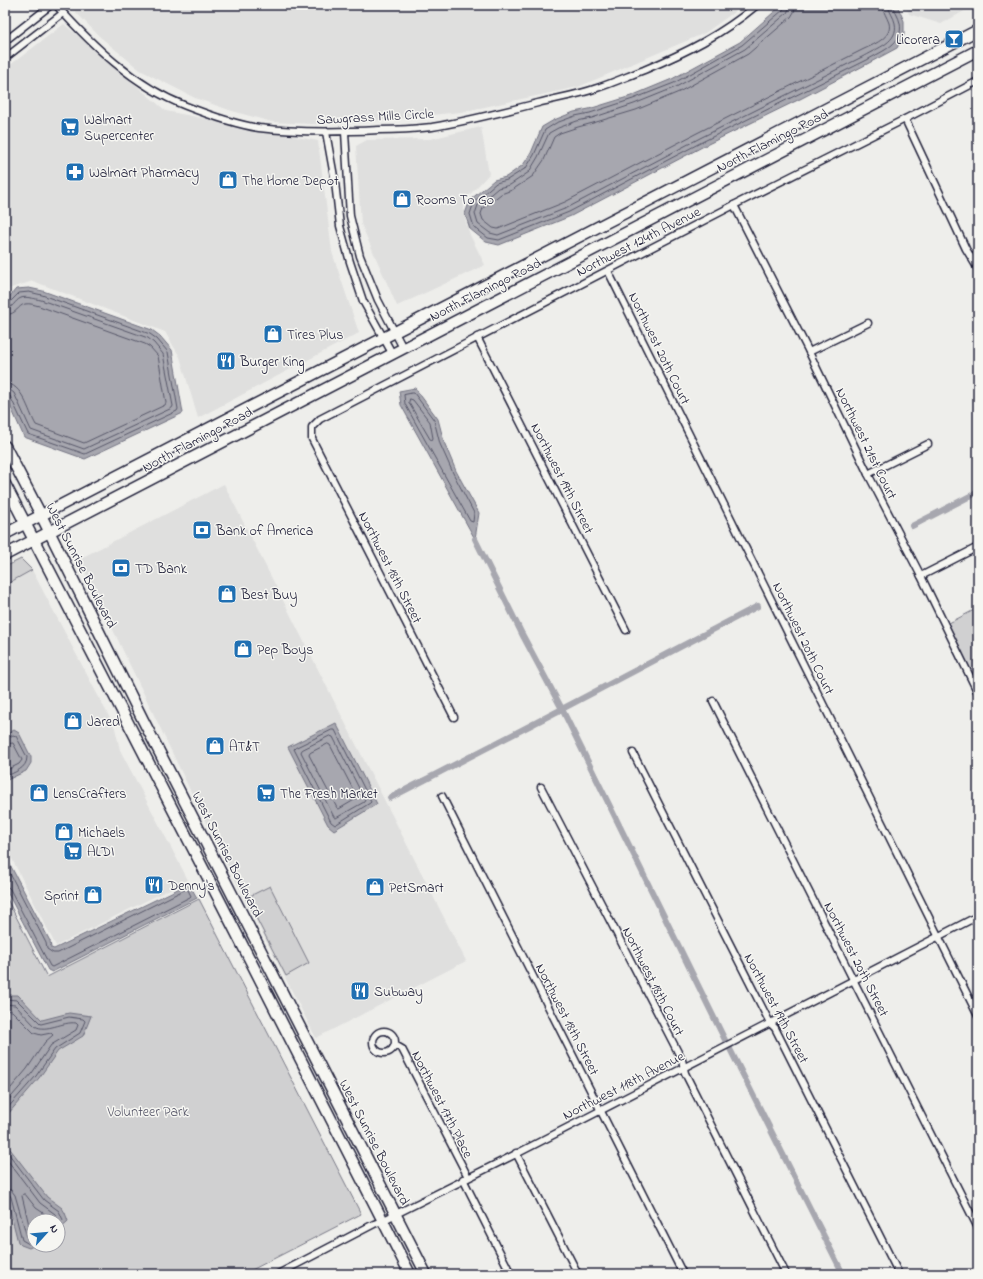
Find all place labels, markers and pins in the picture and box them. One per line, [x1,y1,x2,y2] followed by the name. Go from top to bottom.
[943,28,965,50] bar icon: Licorera
[896,30,940,51] place label: Licorera
[84,110,155,147] place label: Walmart Supercenter
[59,116,81,138] supermarket icon: Walmart Supercenter
[64,161,86,183] pharmacy icon: Walmart Pharmacy
[89,163,199,185] place label: Walmart Pharmacy
[217,169,239,191] shop icon: The Home Depot
[242,171,339,192] place label: The Home Depot
[391,188,413,210] shop icon: Rooms To Go
[416,190,494,211] place label: Rooms To Go
[262,323,284,345] shop icon: Tires Plus
[287,325,344,346] place label: Tires Plus
[215,350,237,372] restaurant icon: Burger King
[239,352,305,374] place label: Burger King
[191,519,213,541] bank icon: Bank of America
[215,521,313,542] place label: Bank of America
[110,557,132,579] bank icon: TD Bank
[135,559,188,580] place label: TD Bank
[216,583,238,605] shop icon: Best Buy
[240,585,297,607] place label: Best Buy
[232,638,254,660] shop icon: Pep Boys
[257,640,313,662] place label: Pep Boys
[62,710,84,732] shop icon: Jared
[87,712,120,733] place label: Jared
[204,735,226,757] shop icon: AT&T
[229,737,260,758] place label: AT&T
[28,782,50,804] shop icon: LensCrafters
[255,782,277,804] supermarket icon: The Fresh Market
[53,784,126,805] place label: LensCrafters
[280,784,378,805] place label: The Fresh Market
[53,821,75,843] shop icon: Michaels
[78,823,125,844] place label: Michaels
[62,840,84,862] supermarket icon: ALDI
[87,842,114,863] place label: ALDI
[143,874,165,896] restaurant icon: Denny's
[167,876,215,898] place label: Denny's
[364,876,386,898] shop icon: PetSmart
[389,878,444,899] place label: PetSmart
[82,884,104,906] shop icon: Sprint
[44,886,79,907] place label: Sprint
[349,980,371,1002] restaurant icon: Subway
[374,982,423,1004] place label: Subway

